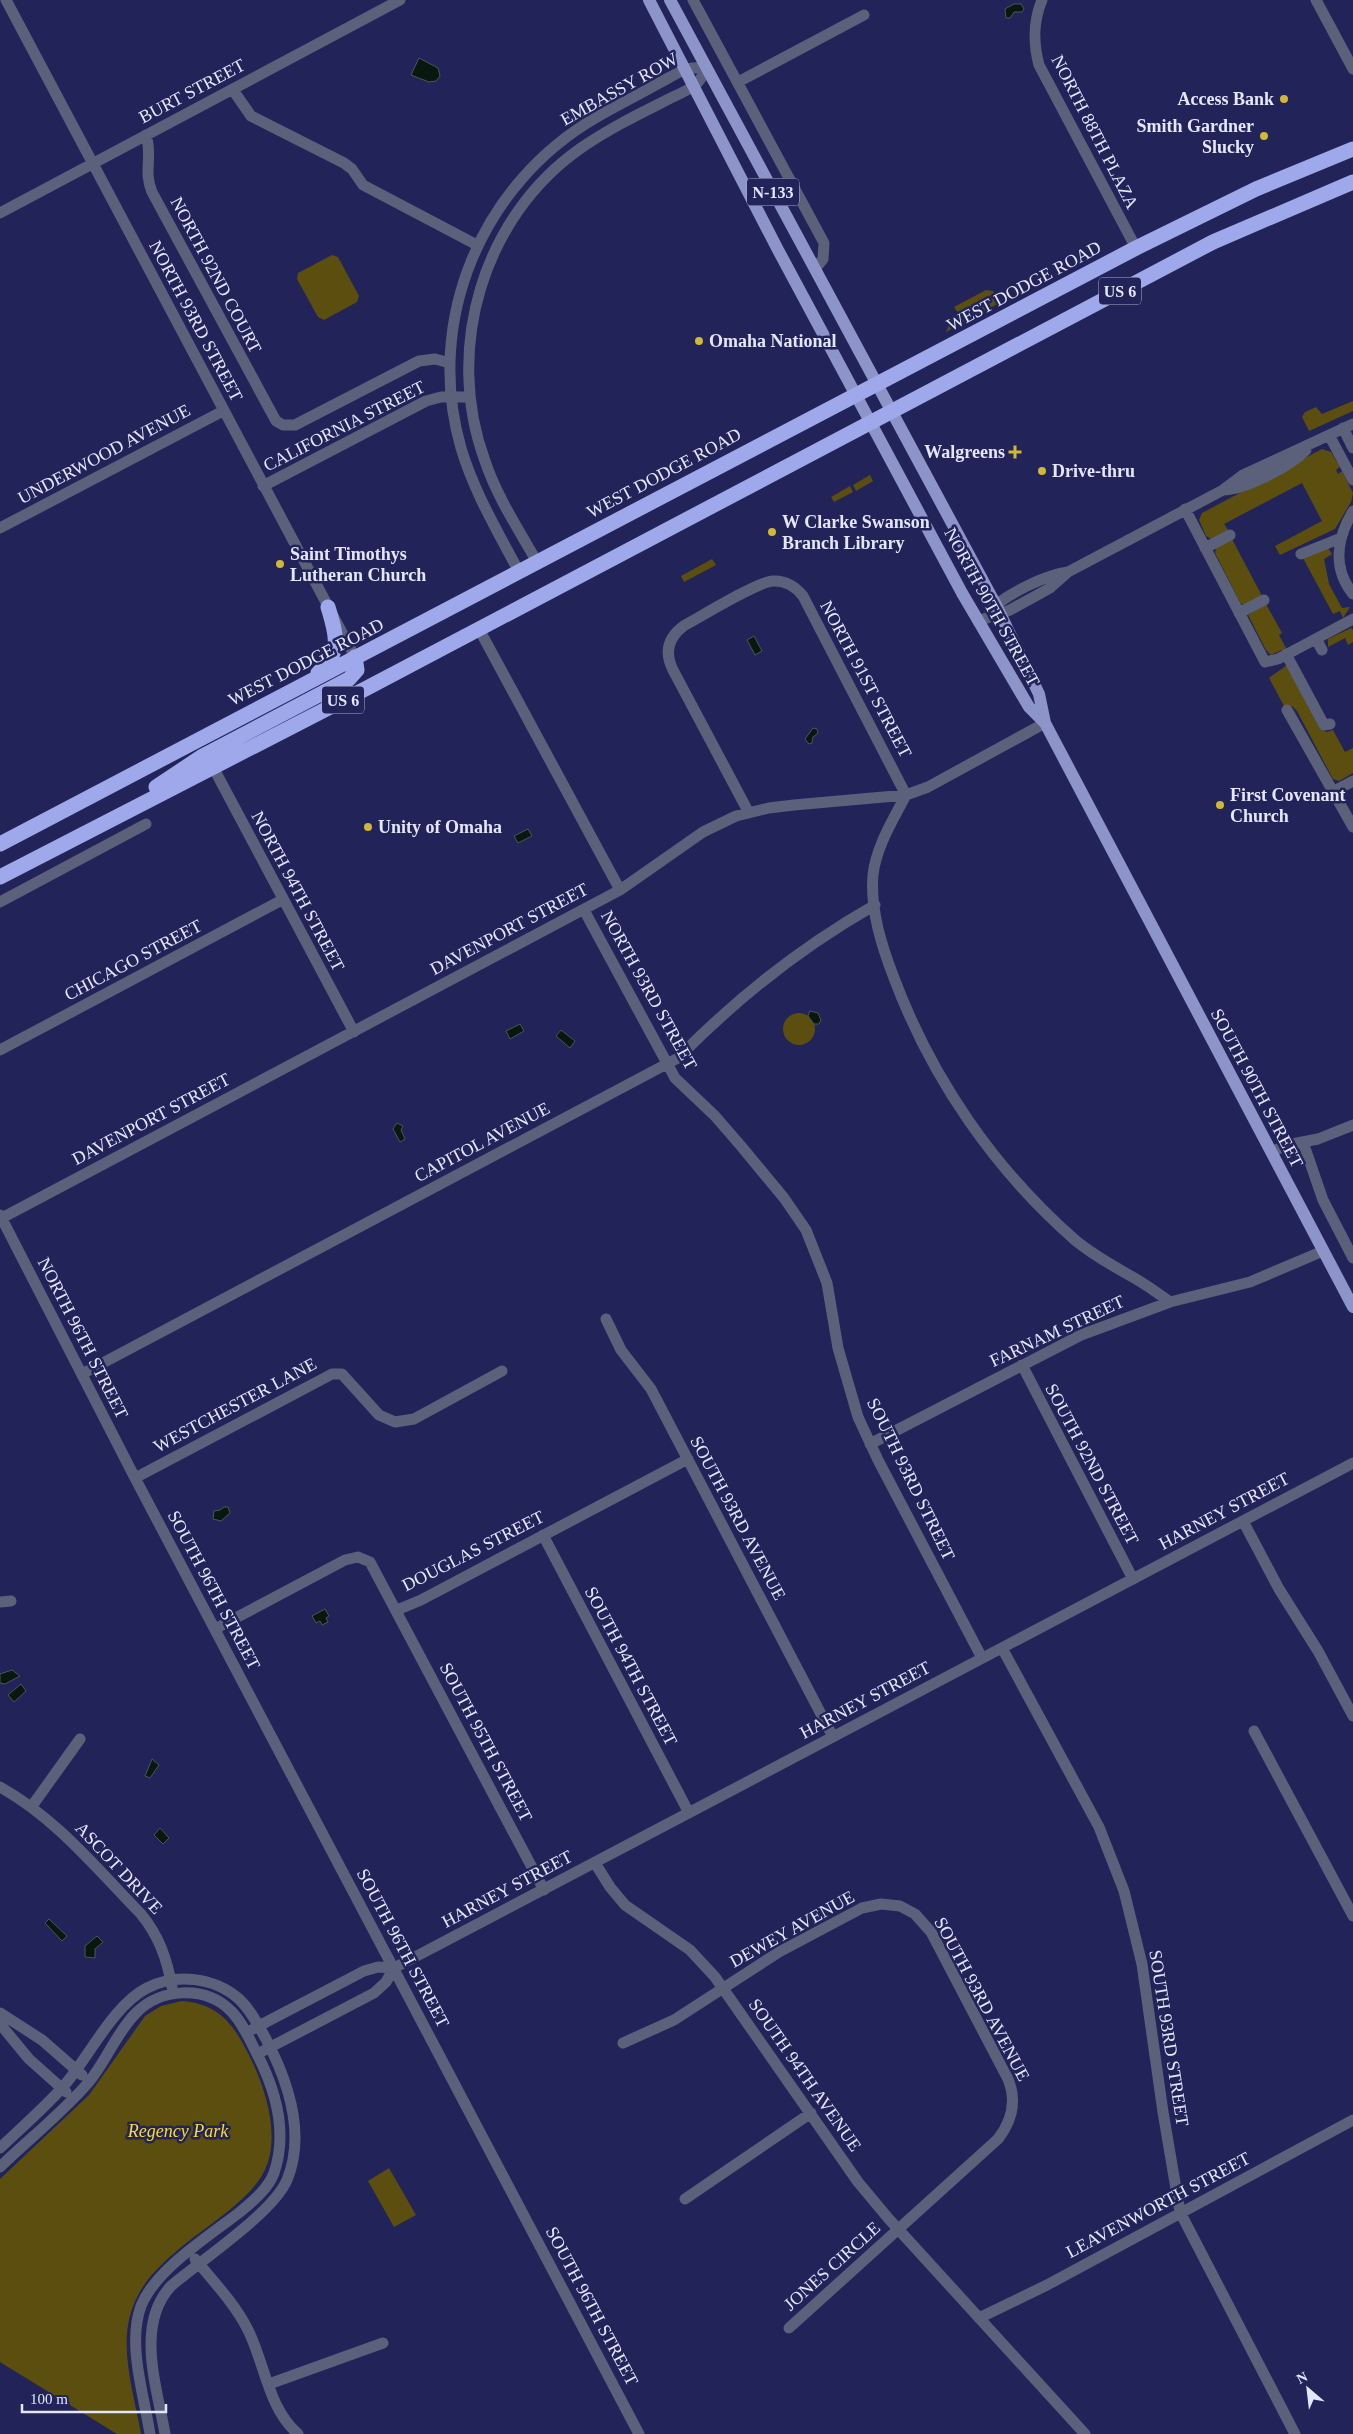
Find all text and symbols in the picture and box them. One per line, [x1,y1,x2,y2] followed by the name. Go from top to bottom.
[557,49,681,129] street label: EMBASSY ROW
[1048,52,1142,212] street label: NORTH 88TH PLAZA
[136,55,248,127] street label: BURT STREET
[1177,89,1274,109] place label: Access Bank
[1278,93,1290,105] marker: Access Bank
[1136,116,1254,157] place label: Smith Gardner Slucky
[1258,130,1270,142] marker: Smith Gardner Slucky
[747,178,799,206] road number: N-133
[166,194,266,356] street label: NORTH 92ND COURT
[145,237,247,405] street label: NORTH 93RD STREET
[944,237,1104,335] street label: WEST DODGE ROAD
[1099,278,1141,304] road number: US 6
[709,331,837,351] place label: Omaha National
[693,335,705,347] marker: Omaha National
[260,377,428,475] street label: CALIFORNIA STREET
[14,400,194,508] street label: UNDERWOOD AVENUE
[584,424,744,522] street label: WEST DODGE ROAD
[924,442,1005,462] place label: Walgreens
[1009,446,1021,458] marker: Walgreens
[1052,461,1135,481] place label: Drive-thru
[1036,465,1048,477] marker: Drive-thru
[782,512,930,553] place label: W Clarke Swanson Branch Library
[940,524,1044,690] street label: NORTH 90TH STREET
[766,526,778,538] marker: W Clarke Swanson Branch Library
[290,544,426,585] place label: Saint Timothys Lutheran Church
[274,558,286,570] marker: Saint Timothys Lutheran Church
[816,597,916,761] street label: NORTH 91ST STREET
[225,614,387,710] street label: WEST DODGE ROAD
[322,686,364,714] road number: US 6
[1230,785,1346,826] place label: First Covenant Church
[1214,799,1226,811] marker: First Covenant Church
[247,808,349,974] street label: NORTH 94TH STREET
[378,817,502,837] place label: Unity of Omaha
[362,821,374,833] marker: Unity of Omaha
[427,879,591,979] street label: DAVENPORT STREET
[597,907,701,1073] street label: NORTH 93RD STREET
[61,915,205,1005] street label: CHICAGO STREET
[1207,1005,1307,1171] street label: SOUTH 90TH STREET
[69,1069,233,1169] street label: DAVENPORT STREET
[411,1098,553,1186] street label: CAPITOL AVENUE
[34,1254,132,1422] street label: NORTH 96TH STREET
[987,1291,1127,1371] street label: FARNAM STREET
[150,1354,320,1456] street label: WESTCHESTER LANE
[1041,1380,1143,1548] street label: SOUTH 92ND STREET
[863,1395,959,1563] street label: SOUTH 93RD STREET
[686,1433,790,1603] street label: SOUTH 93RD AVENUE
[1155,1468,1293,1554] street label: HARNEY STREET
[164,1507,264,1673] street label: SOUTH 96TH STREET
[399,1507,547,1595] street label: DOUGLAS STREET
[581,1583,681,1749] street label: SOUTH 94TH STREET
[796,1657,934,1743] street label: HARNEY STREET
[436,1659,536,1825] street label: SOUTH 95TH STREET
[71,1818,167,1918] street label: ASCOT DRIVE
[438,1846,576,1932] street label: HARNEY STREET
[353,1865,453,2031] street label: SOUTH 96TH STREET
[726,1886,858,1972] street label: DEWEY AVENUE
[930,1914,1034,2084] street label: SOUTH 93RD AVENUE
[1145,1949,1193,2127] street label: SOUTH 93RD STREET
[745,1995,865,2155] street label: SOUTH 94TH AVENUE
[127,2121,229,2141] park label: Regency Park
[1063,2148,1253,2262] street label: LEAVENWORTH STREET
[780,2218,884,2314] street label: JONES CIRCLE
[542,2223,642,2389] street label: SOUTH 96TH STREET
[1283,2364,1333,2414] north arrow
[1294,2369,1310,2387] text: N
[22,2382,166,2414] scale bar
[30,2391,68,2407] text: 100 m

